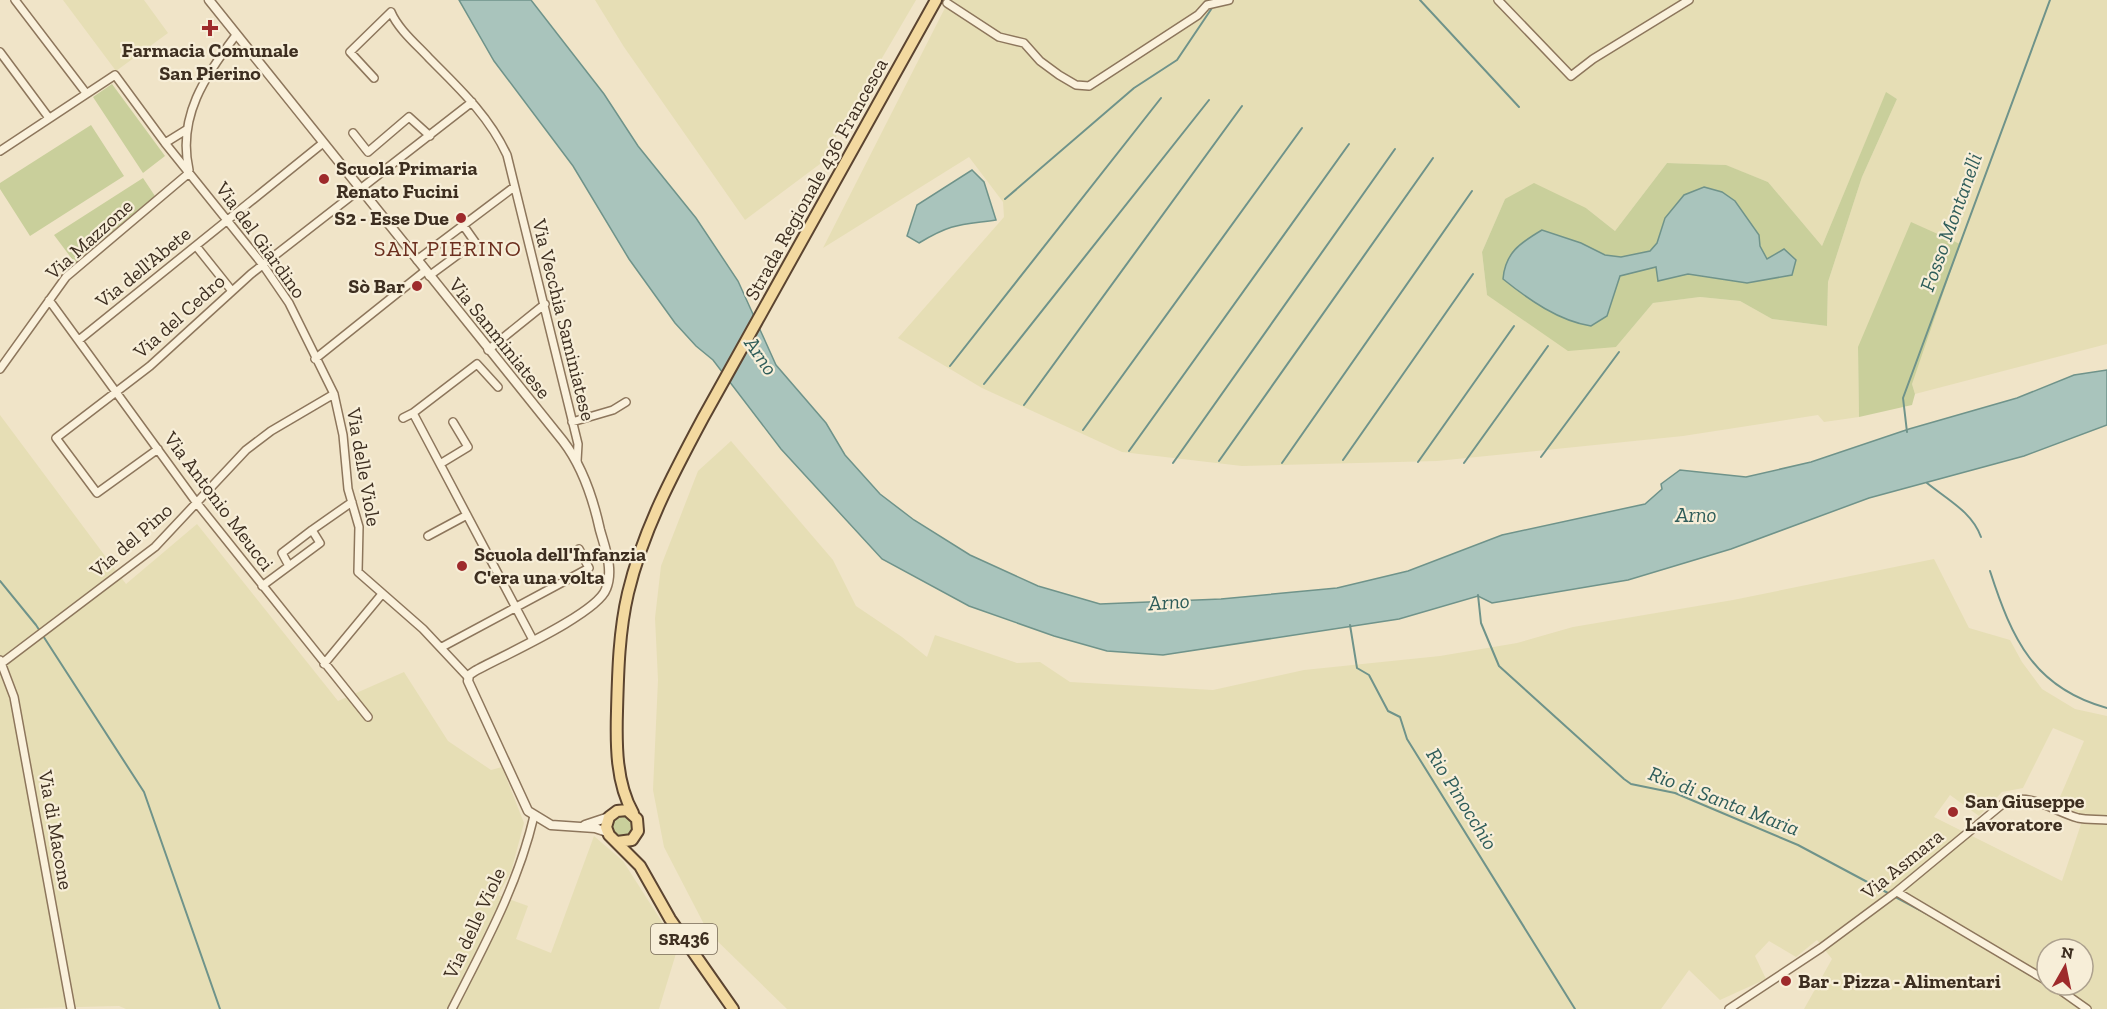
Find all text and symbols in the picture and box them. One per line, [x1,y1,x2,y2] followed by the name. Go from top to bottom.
[203,21,217,35] marker: Farmacia Comunale San Pierino
[122,38,299,85] place label: Farmacia Comunale San Pierino
[739,54,893,304] street label: Strada Regionale 436 Francesca
[1914,149,1987,294] water label: Fosso Montanelli
[336,156,478,203] place label: Scuola Primaria Renato Fucini
[317,172,331,186] marker: Scuola Primaria Renato Fucini
[210,176,311,303] street label: Via del Giardino
[40,194,138,285] street label: Via Mazzone
[334,206,449,230] place label: S2 - Esse Due
[454,211,468,225] marker: S2 - Esse Due
[527,216,601,423] street label: Via Vecchia Saminiatese
[90,221,195,313] street label: Via dell'Abete
[374,235,522,262] district label: SAN PIERINO
[128,269,230,364] street label: Via del Cedro
[443,272,556,403] street label: Via Sanminiatese
[348,274,405,298] place label: Sò Bar
[410,279,424,293] marker: Sò Bar
[739,331,784,380] water label: Arno
[342,405,386,528] street label: Via delle Viole
[158,426,279,575] street label: Via Antonio Meucci
[84,498,177,583] street label: Via del Pino
[1674,502,1717,527] water label: Arno
[474,542,646,589] place label: Scuola dell'Infanzia C'era una volta
[455,559,469,573] marker: Scuola dell'Infanzia C'era una volta
[1146,588,1190,615] water label: Arno
[1421,743,1504,854] water label: Rio Pinocchio
[1645,760,1803,841] water label: Rio di Santa Maria
[34,767,78,892] street label: Via di Macone
[1965,789,2085,836] place label: San Giuseppe Lavoratore
[1946,805,1960,819] marker: San Giuseppe Lavoratore
[1855,823,1948,905] street label: Via Asmara
[437,864,510,983] street label: Via delle Viole
[651,924,717,954] road number: SR436
[2035,937,2095,997] north arrow
[2060,942,2075,963] text: N
[1798,969,2001,993] place label: Bar - Pizza - Alimentari
[1779,974,1793,988] marker: Bar - Pizza - Alimentari

